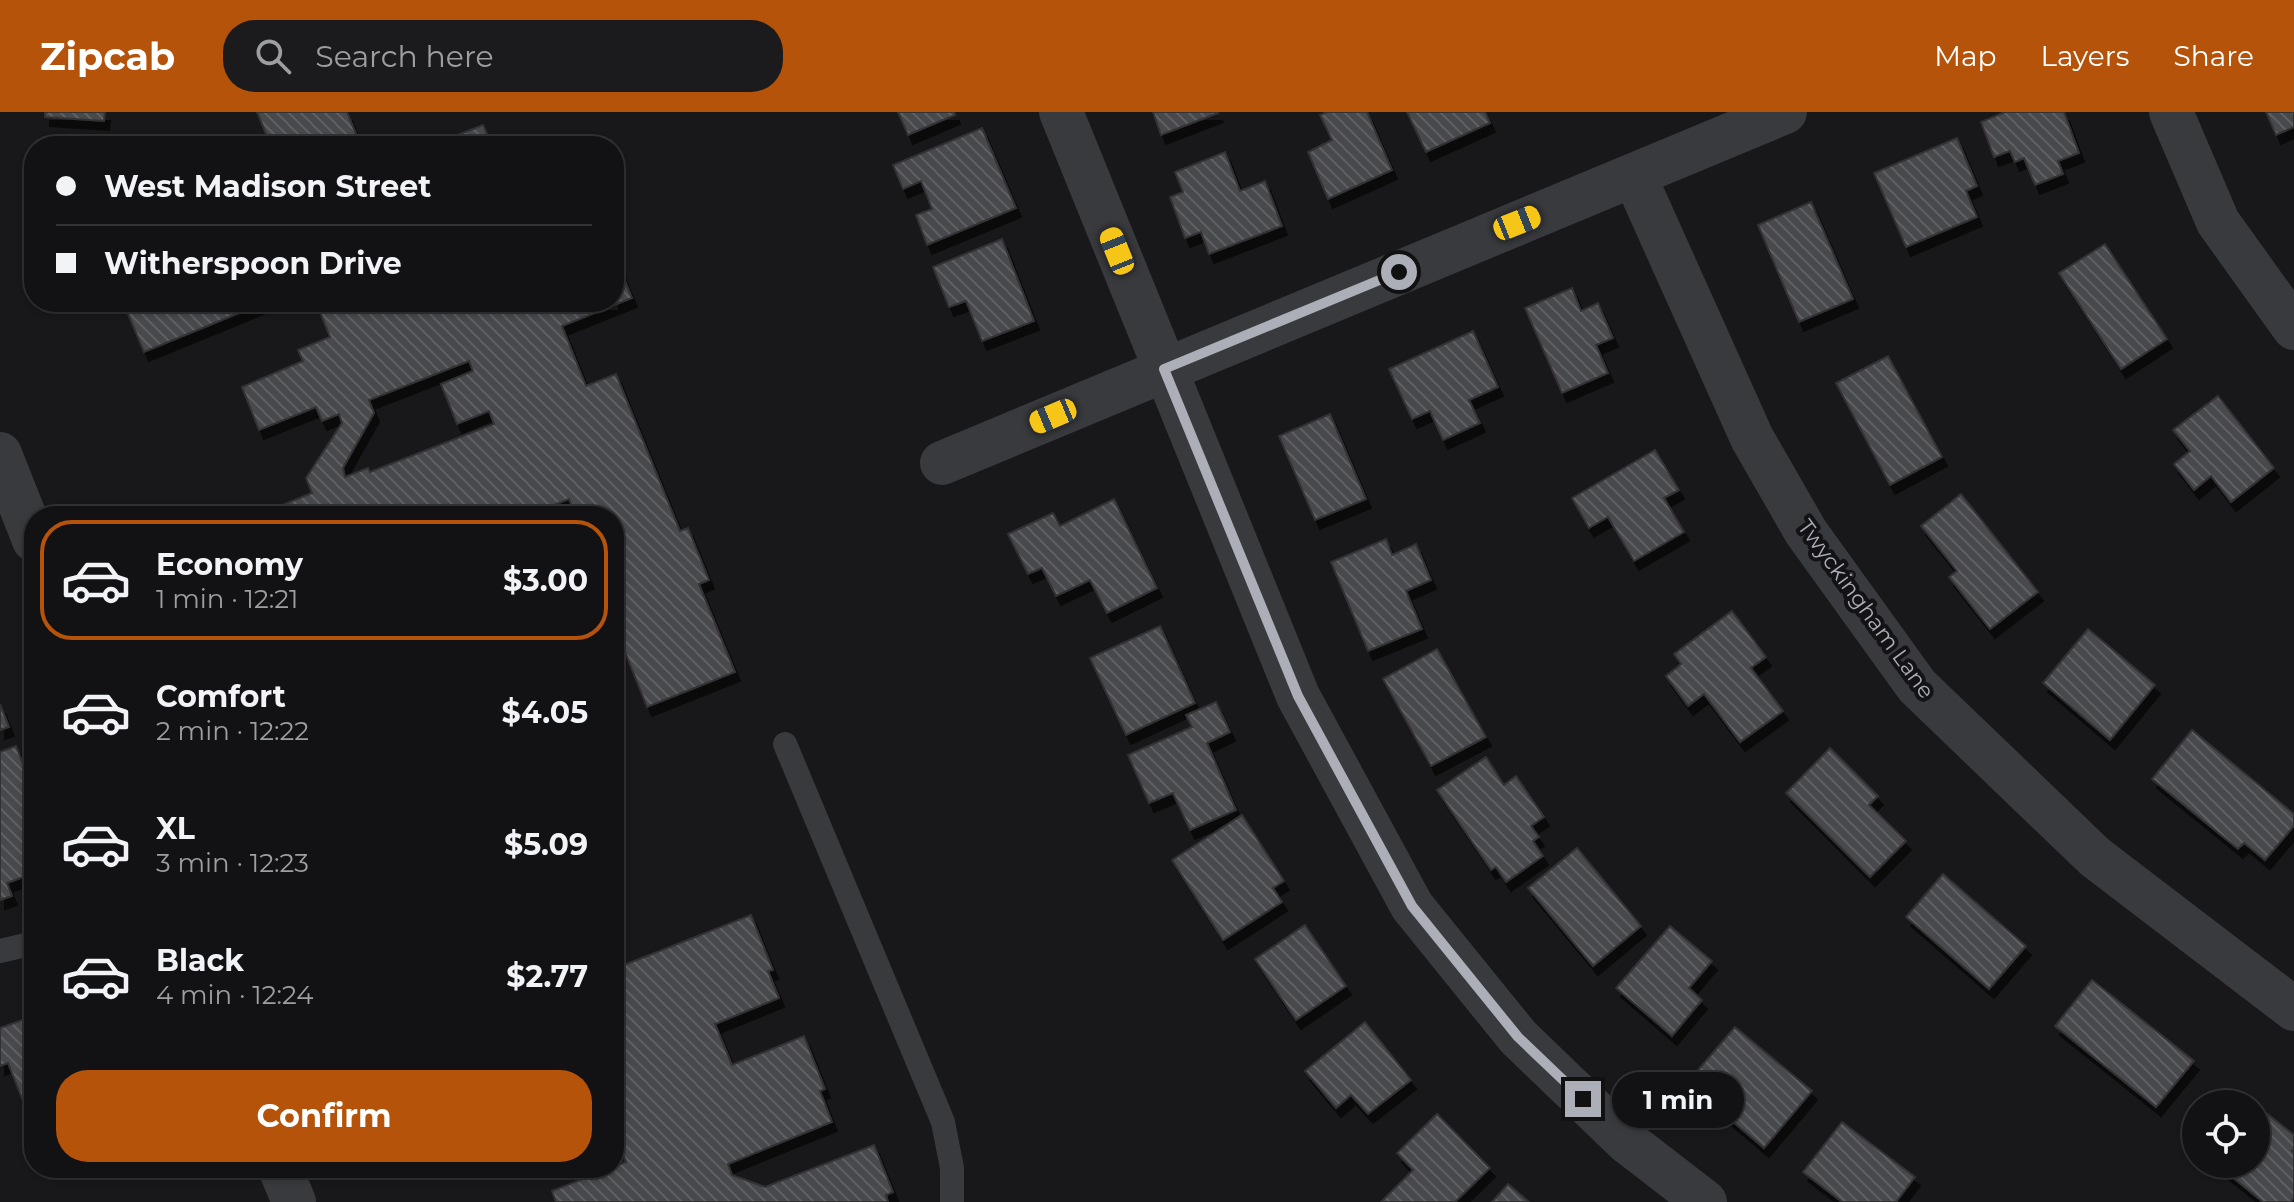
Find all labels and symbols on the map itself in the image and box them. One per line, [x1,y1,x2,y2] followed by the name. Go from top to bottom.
[1490,203,1544,243] car
[1097,224,1137,278] car
[1381,254,1417,290] route start
[1026,396,1080,436] car
[1792,514,1940,704] street label: Twyckingham Lane
[1611,1071,1743,1127] callout: 1 min
[1565,1081,1601,1117] route end

